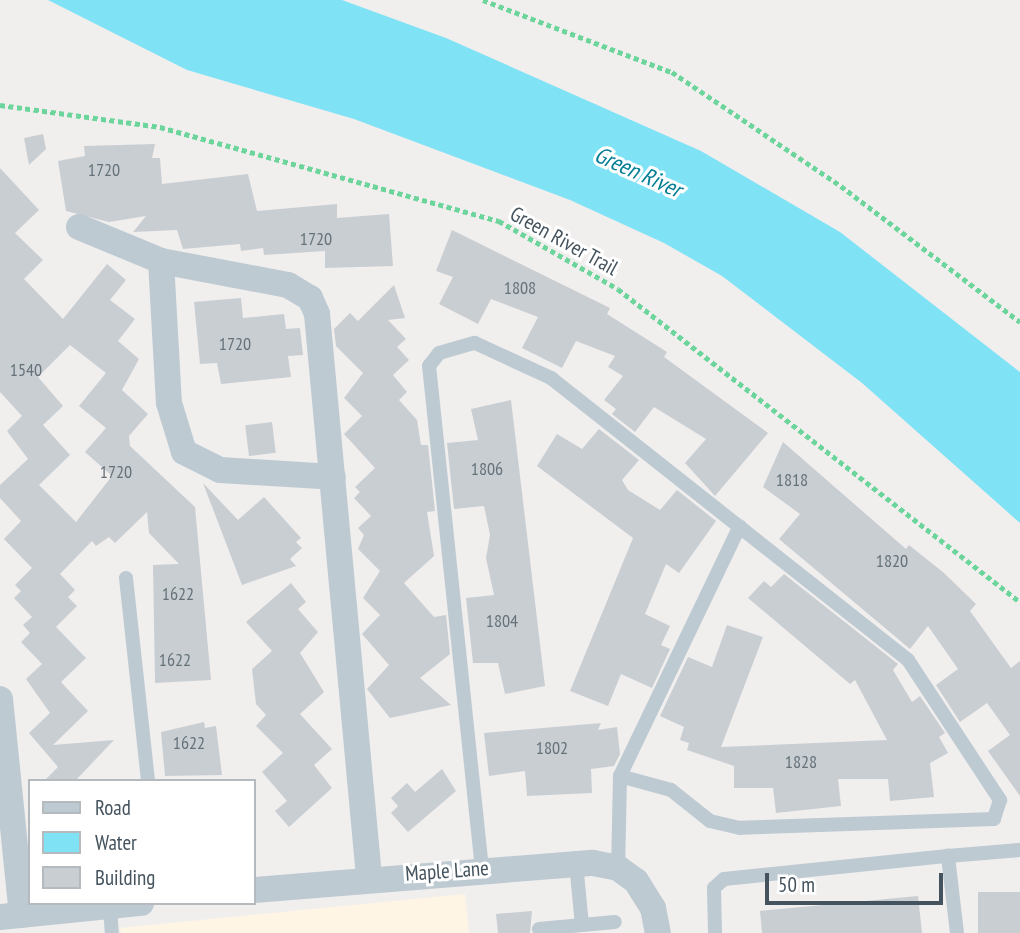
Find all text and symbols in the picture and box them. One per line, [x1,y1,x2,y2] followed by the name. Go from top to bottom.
[590,141,686,203] water label: Green River
[88,159,120,181] house number: 1720
[505,201,623,281] street label: Green River Trail
[300,228,332,250] house number: 1720
[504,277,536,299] house number: 1808
[219,333,251,355] house number: 1720
[10,359,42,381] house number: 1540
[471,458,503,480] house number: 1806
[100,461,132,483] house number: 1720
[776,469,808,491] house number: 1818
[876,550,908,572] house number: 1820
[162,583,194,605] house number: 1622
[486,610,518,632] house number: 1804
[159,649,191,671] house number: 1622
[173,732,205,754] house number: 1622
[536,737,568,759] house number: 1802
[785,751,817,773] house number: 1828
[28,779,256,905] legend
[95,794,131,821] text: Road
[95,829,137,856] text: Water
[404,856,490,886] street label: Maple Lane
[768,860,946,904] scale bar
[95,864,155,891] text: Building
[778,871,815,898] text: 50 m

